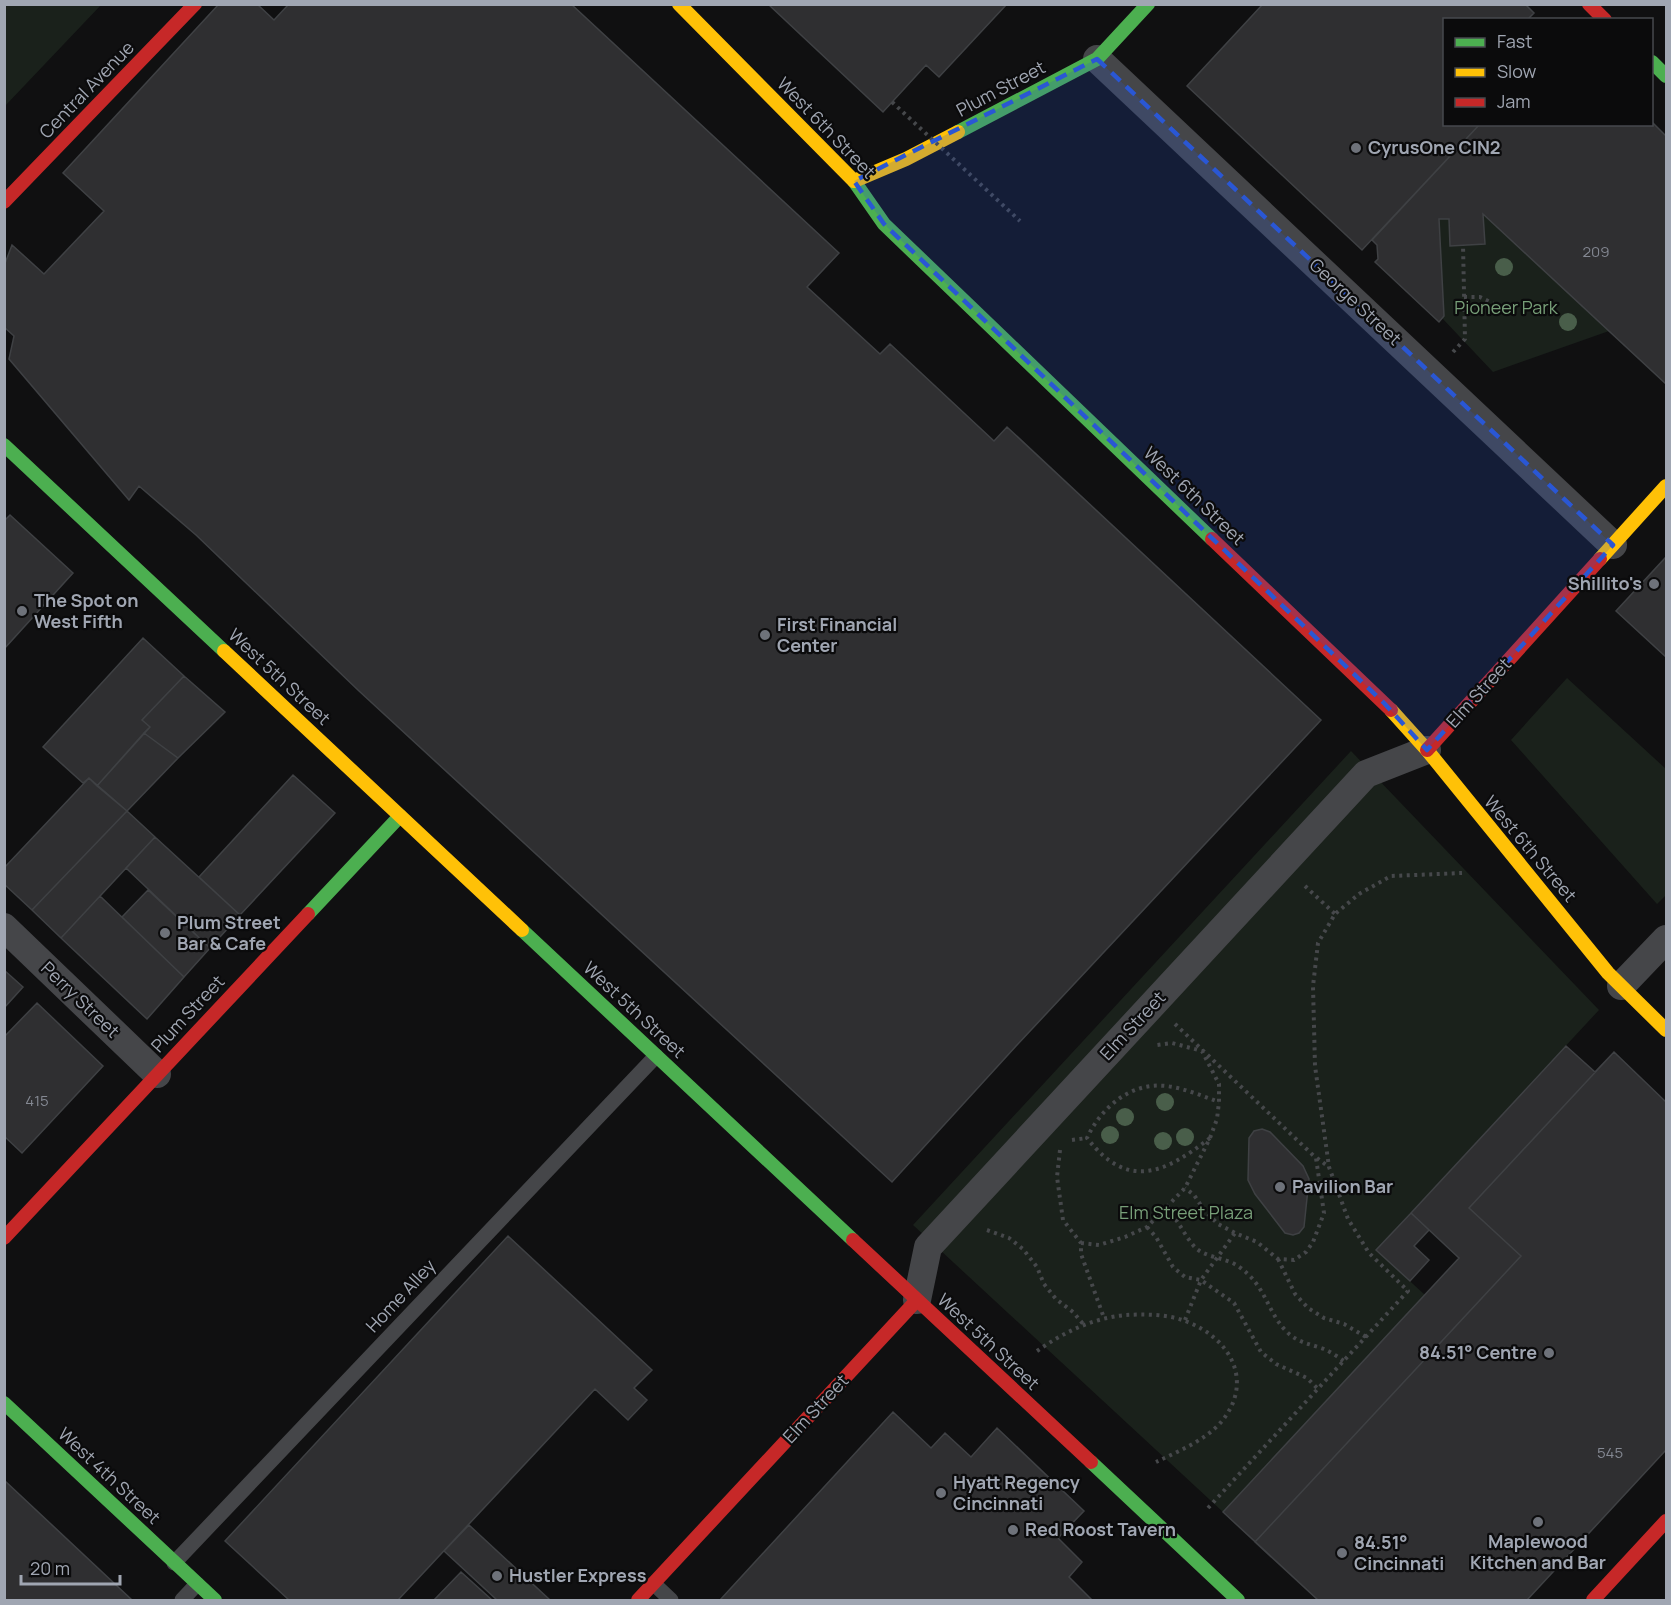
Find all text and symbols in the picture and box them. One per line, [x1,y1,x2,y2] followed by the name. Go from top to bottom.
[1443,18,1653,126] legend
[1497,29,1532,53] text: Fast
[34,35,139,143] street label: Central Avenue
[952,55,1049,122] street label: Plum Street
[1497,59,1537,83] text: Slow
[772,71,881,183] street label: West 6th Street
[1497,89,1531,113] text: Jam
[1368,135,1501,159] place label: CyrusOne CIN2
[1349,141,1363,155] marker: CyrusOne CIN2
[1582,241,1610,262] house number: 209
[1304,252,1407,350] street label: George Street
[1454,295,1559,319] park label: Pioneer Park
[1139,441,1251,550] street label: West 6th Street
[1568,571,1642,595] place label: Shillito's
[1647,577,1661,591] marker: Shillito's
[34,588,138,633] place label: The Spot on West Fifth
[15,604,29,618] marker: The Spot on West Fifth
[777,612,897,657] place label: First Financial Center
[223,623,336,730] street label: West 5th Street
[758,628,772,642] marker: First Financial Center
[1440,652,1516,732] street label: Elm Street
[1479,790,1582,907] street label: West 6th Street
[177,910,281,955] place label: Plum Street Bar & Cafe
[158,926,172,940] marker: Plum Street Bar & Cafe
[36,956,125,1043] street label: Perry Street
[578,956,691,1063] street label: West 5th Street
[145,969,229,1057] street label: Plum Street
[1094,986,1170,1065] street label: Elm Street
[25,1090,49,1111] house number: 415
[1292,1174,1393,1198] place label: Pavilion Bar
[1273,1180,1287,1194] marker: Pavilion Bar
[1119,1200,1253,1224] park label: Elm Street Plaza
[360,1253,441,1337] street label: Home Alley
[932,1288,1045,1395] street label: West 5th Street
[1419,1340,1537,1364] place label: 84.51° Centre
[1542,1346,1556,1360] marker: 84.51° Centre
[777,1369,853,1448] street label: Elm Street
[53,1422,166,1529] street label: West 4th Street
[1597,1442,1623,1463] house number: 545
[953,1470,1080,1515] place label: Hyatt Regency Cincinnati
[934,1486,948,1500] marker: Hyatt Regency Cincinnati
[1531,1515,1545,1529] marker: Maplewood Kitchen and Bar
[1025,1517,1176,1541] place label: Red Roost Tavern
[1006,1523,1020,1537] marker: Red Roost Tavern
[1470,1529,1606,1574] place label: Maplewood Kitchen and Bar
[1354,1530,1444,1575] place label: 84.51° Cincinnati
[1335,1546,1349,1560] marker: 84.51° Cincinnati
[21,1548,120,1586] scale bar
[30,1556,70,1580] text: 20 m
[509,1563,647,1587] place label: Hustler Express
[490,1569,504,1583] marker: Hustler Express

